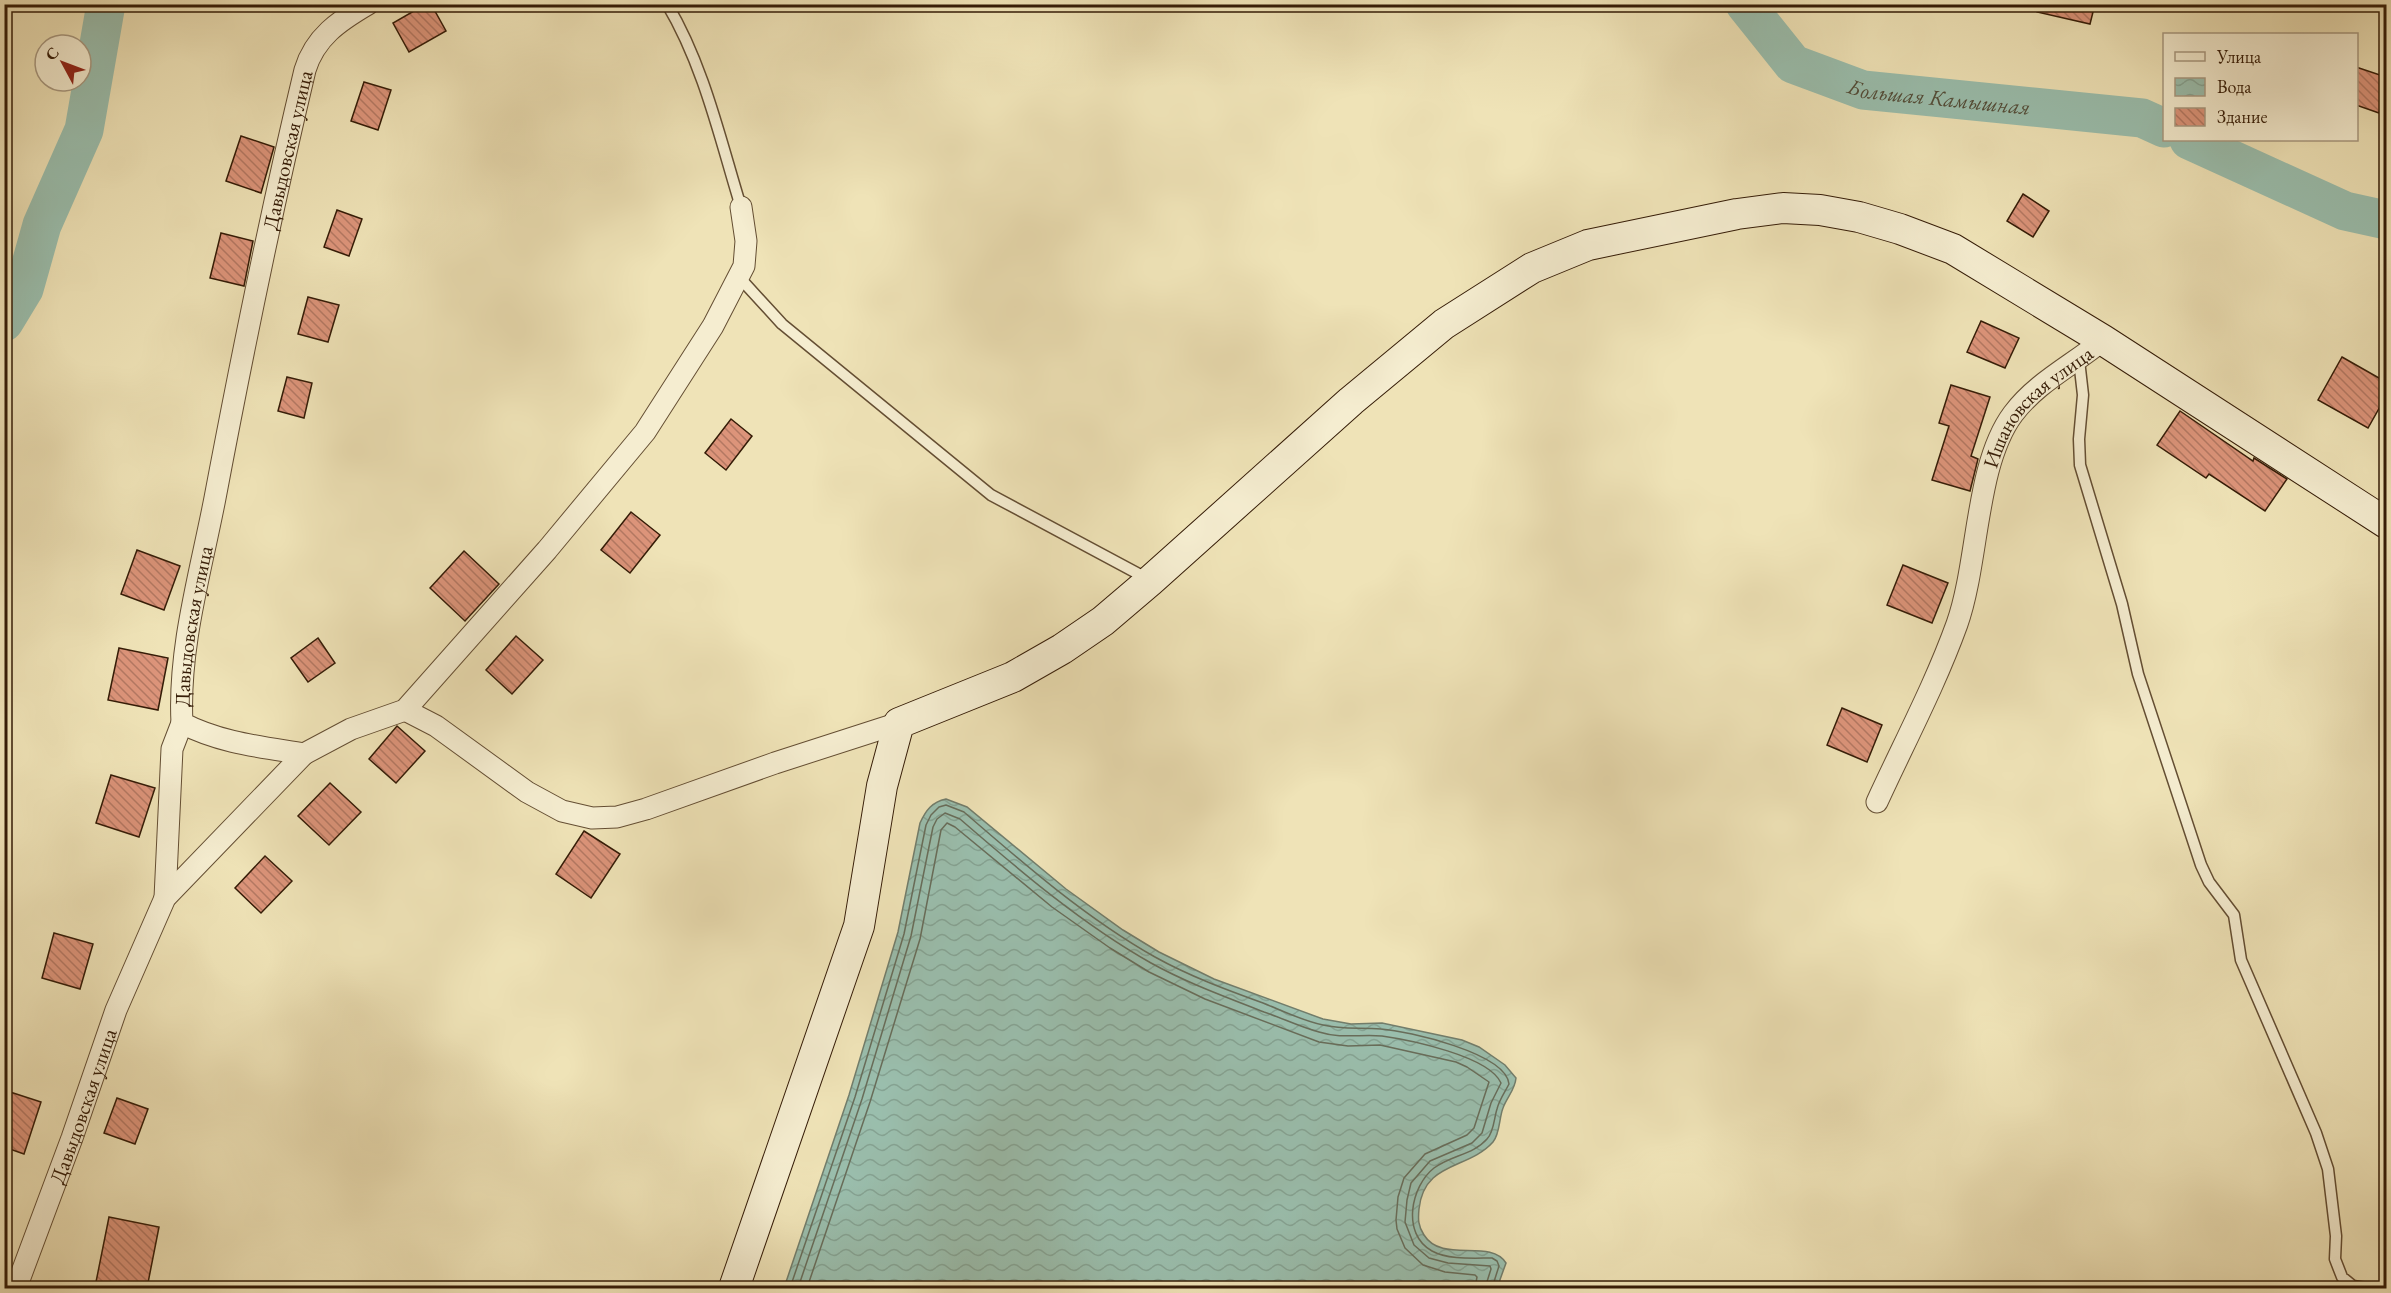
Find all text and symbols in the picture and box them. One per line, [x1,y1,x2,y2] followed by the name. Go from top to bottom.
[33,33,93,93] north arrow
[2163,33,2358,141] legend
[40,42,64,65] text: С
[2216,45,2262,68] text: Улица
[256,67,318,232] street label: Давыдовская улица
[1843,71,2032,121] water label: Большая Камышная
[2217,75,2252,98] text: Вода
[2217,105,2267,128] text: Здание
[1976,339,2098,471] street label: Ишановская улица
[168,542,218,707] street label: Давыдовская улица
[43,1024,122,1187] street label: Давыдовская улица

